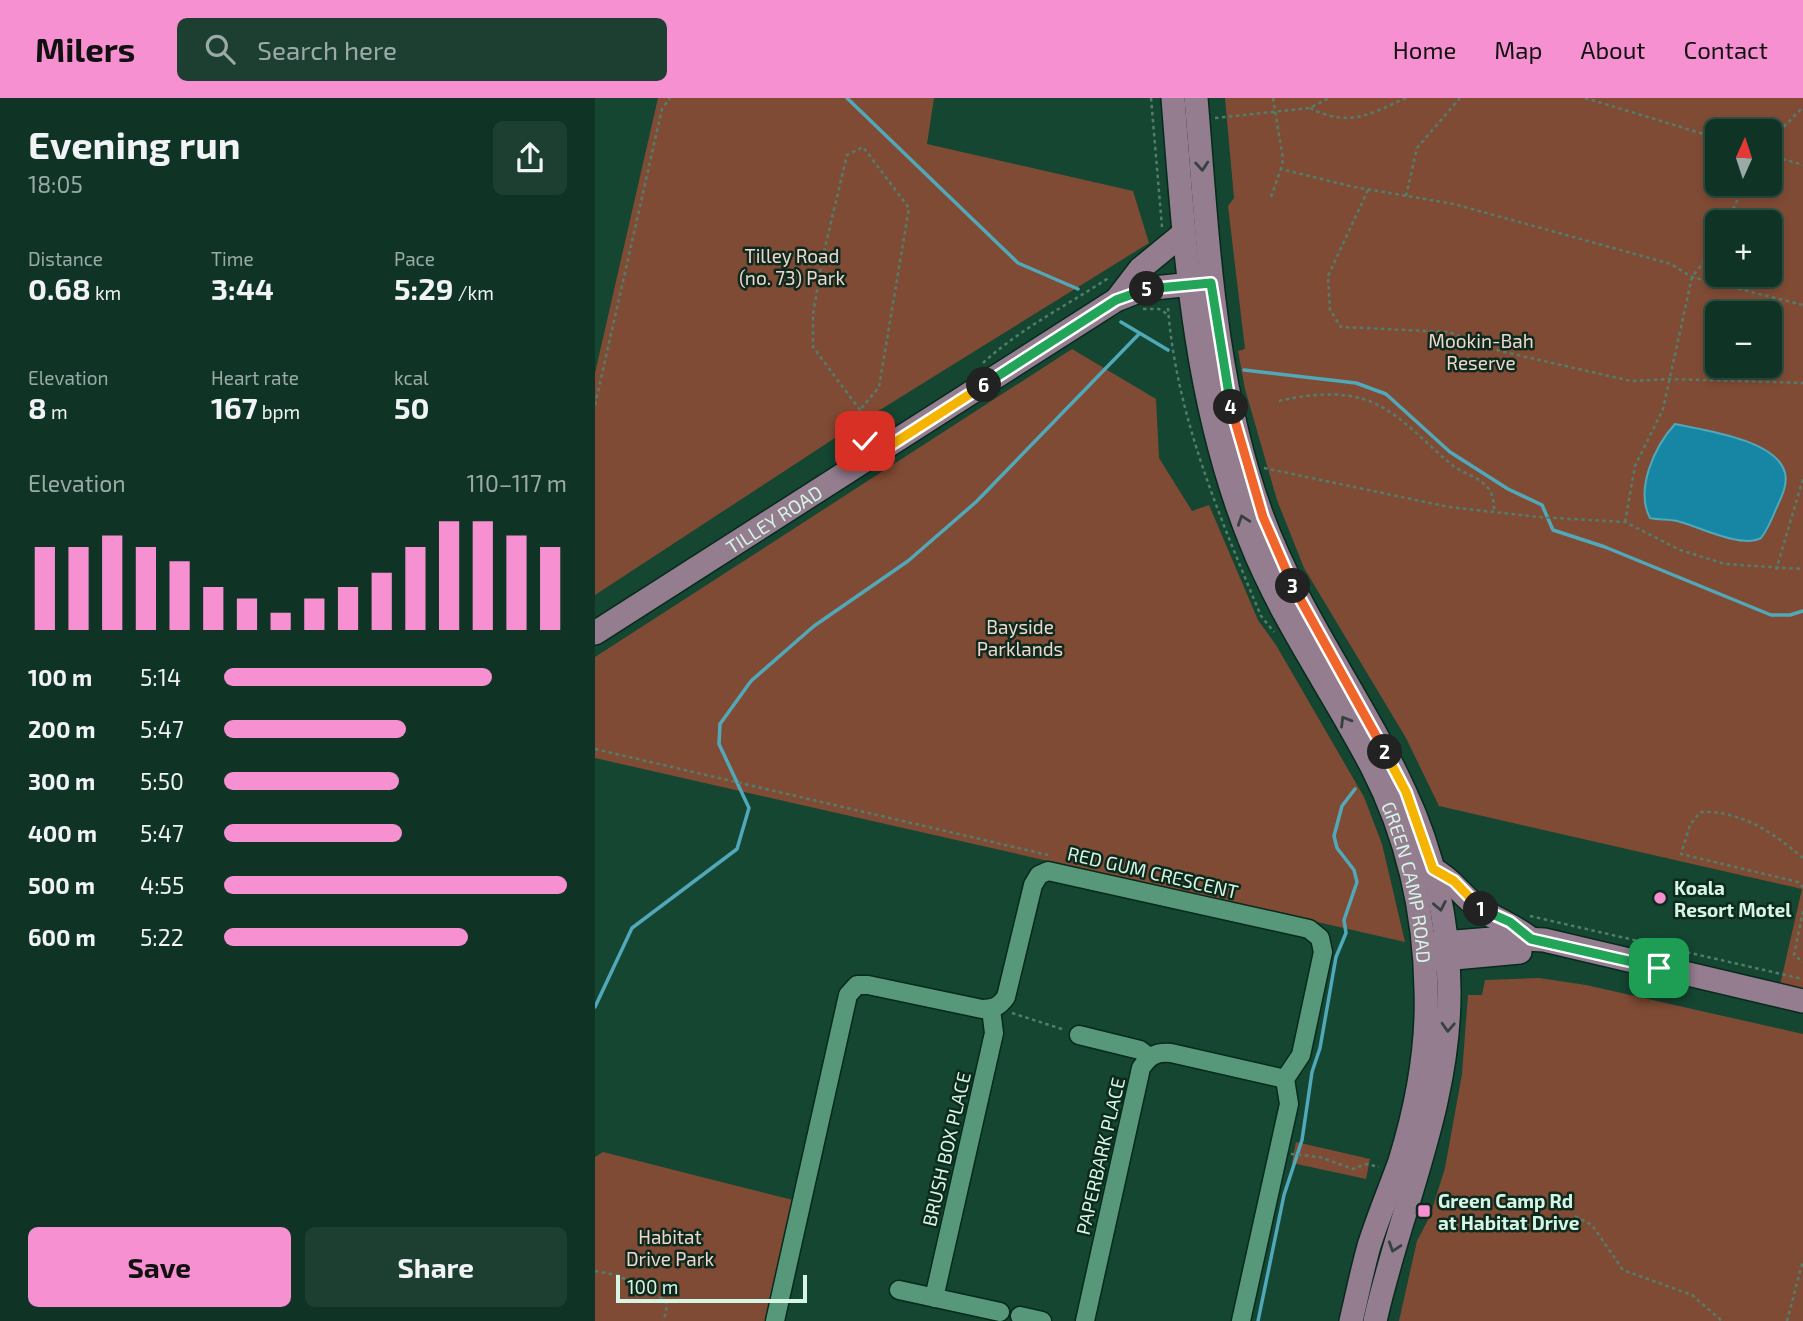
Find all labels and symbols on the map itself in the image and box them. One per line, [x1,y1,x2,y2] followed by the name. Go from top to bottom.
[1705,119,1781,196] north arrow
[1194,161,1209,172] one-way arrow
[739,244,845,289] park label: Tilley Road (no. 73) Park
[1129,272,1165,306] pin: 5
[1428,329,1534,374] park label: Mookin-Bah Reserve
[967,368,1001,402] pin: 6
[1213,390,1249,424] pin: 4
[835,411,895,471] pin
[721,480,826,558] street label: TILLEY ROAD
[1237,514,1251,526] one-way arrow
[1275,568,1311,603] pin: 3
[977,615,1063,660] park label: Bayside Parklands
[1340,715,1353,728] one-way arrow
[1367,734,1403,770] pin: 2
[1378,798,1436,964] street label: GREEN CAMP ROAD
[1065,841,1241,903] street label: RED GUM CRESCENT
[1674,876,1792,921] place label: Koala Resort Motel
[1652,890,1668,906] marker: Koala Resort Motel
[1463,892,1498,926] pin: 1
[1432,900,1447,912] one-way arrow
[1629,938,1689,998] pin
[1441,1022,1456,1033] one-way arrow
[917,1070,975,1228] street label: BRUSH BOX PLACE
[1071,1075,1129,1237] street label: PAPERBARK PLACE
[1438,1189,1580,1234] place label: Green Camp Rd at Habitat Drive
[1416,1203,1432,1219] marker: Green Camp Rd at Habitat Drive
[626,1225,714,1270] park label: Habitat Drive Park
[1388,1241,1403,1253] one-way arrow
[616,1272,807,1304] scale bar

